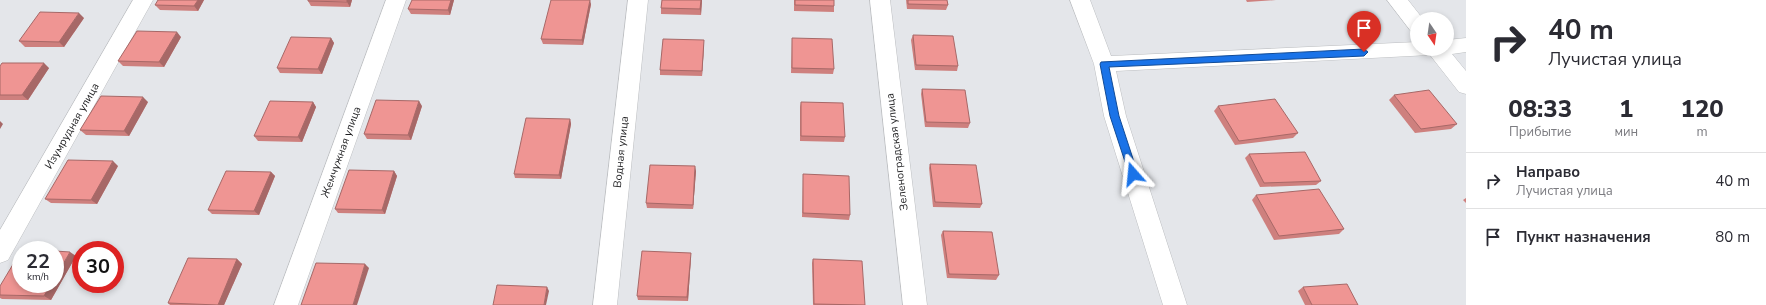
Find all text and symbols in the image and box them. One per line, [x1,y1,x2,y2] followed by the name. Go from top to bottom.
[1347,11,1381,52] pin
[1548,11,1614,49] text: 40 m
[1410,12,1454,56] north arrow
[1410,12,1454,56] map controls
[1482,16,1534,68] icon: right
[1353,17,1375,39] icon: arrive
[1548,47,1682,71] text: Лучистая улица
[41,80,103,172] street label: Изумрудная улица
[882,92,912,212] street label: Зеленоградская улица
[1508,93,1572,125] text: 08:33
[1619,93,1634,125] text: 1
[1680,93,1724,125] text: 120
[318,104,365,200] street label: Жемчужная улица
[610,115,632,189] street label: Водная улица
[1509,123,1571,141] text: Прибытие
[1614,123,1638,141] text: мин
[1697,123,1708,141] text: m
[1112,153,1154,195] position arrow
[1516,162,1580,182] text: Направо
[1482,170,1504,192] icon: right
[1715,171,1750,191] text: 40 m
[1516,182,1613,200] text: Лучистая улица
[1482,226,1504,248] icon: arrive
[1516,227,1651,247] text: Пункт назначения
[1715,227,1750,247] text: 80 m
[72,241,124,293] speed limit sign: 30
[26,248,50,275] text: 22
[27,270,49,284] text: km/h

